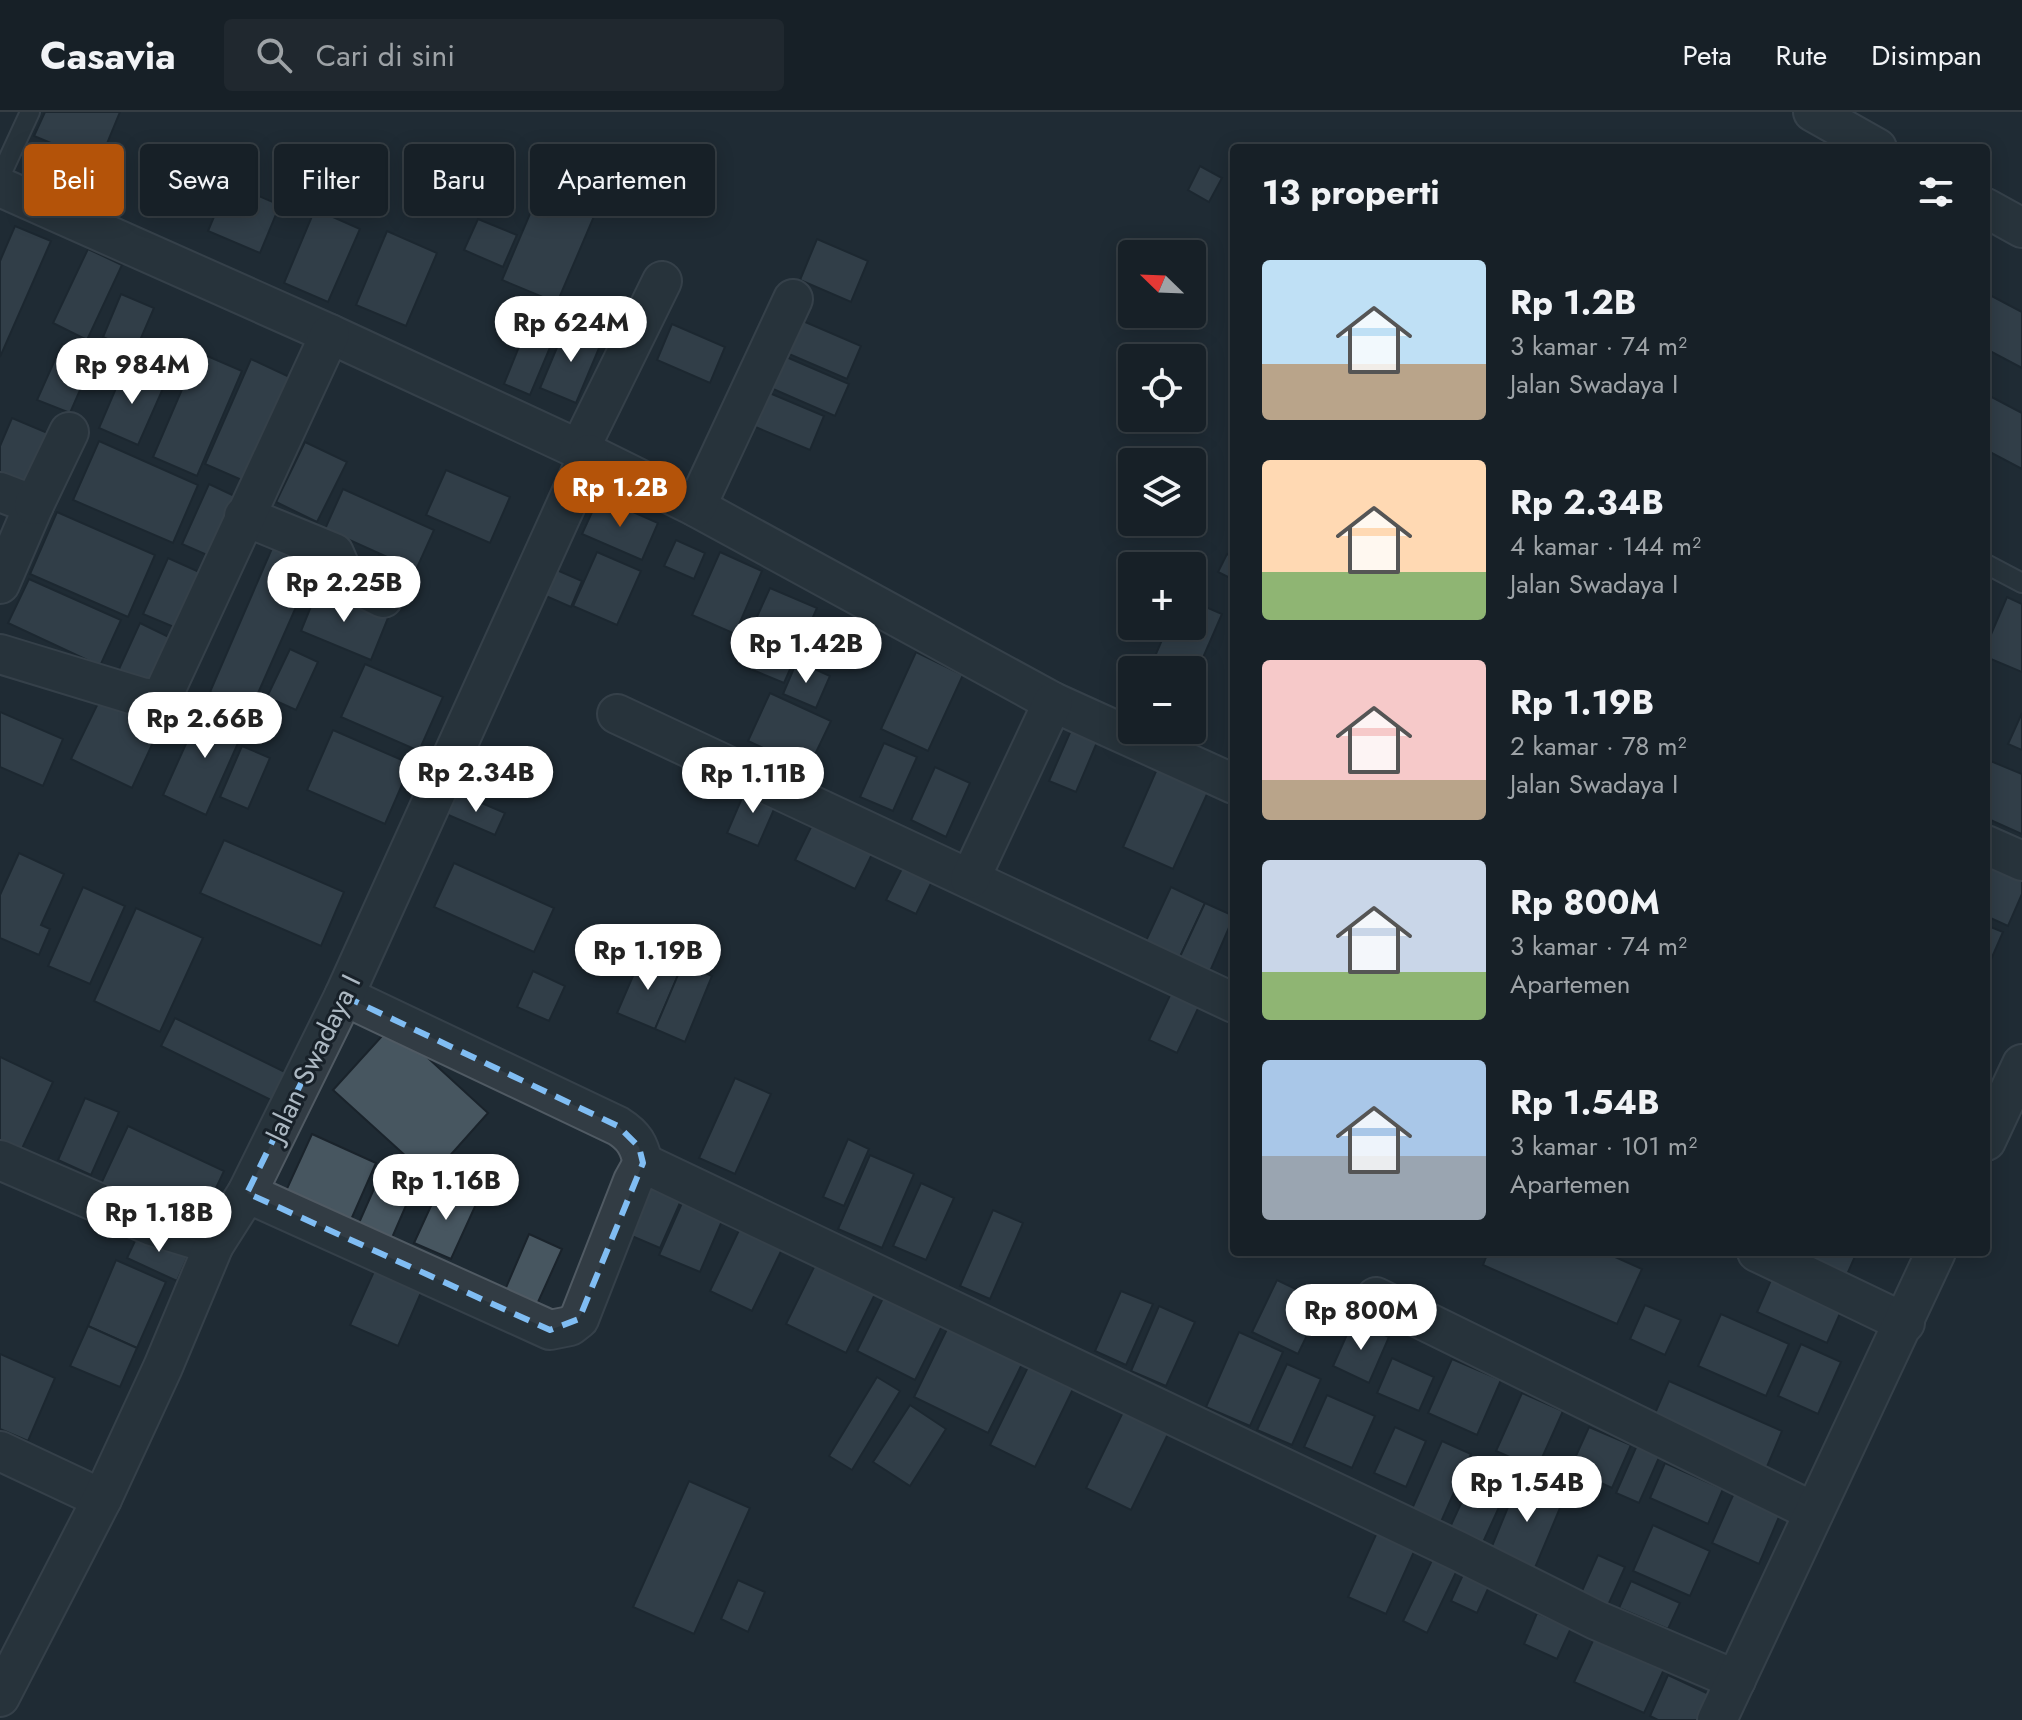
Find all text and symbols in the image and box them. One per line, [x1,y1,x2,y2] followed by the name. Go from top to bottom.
[224,19,784,91] search box
[40,28,176,83] text: Casavia
[252,33,296,77] icon: search
[316,34,455,77] text: Cari di sini
[1682,35,1732,76] text: Peta
[1776,35,1827,76] text: Rute
[1871,35,1982,76] text: Disimpan
[24,144,124,216] chip: Beli
[140,144,258,216] chip: Sewa
[274,144,388,216] chip: Filter
[404,144,514,216] chip: Baru
[530,144,715,216] chip: Apartemen
[1262,168,1440,217] text: 13 properti
[1914,170,1958,214] icon: filters
[1118,240,1206,328] north arrow
[1118,240,1206,744] map controls
[1510,278,1636,327] text: Rp 1.2B
[1326,292,1422,388] icon: home
[497,296,645,364] pin: Rp 624M
[513,303,629,341] text: Rp 624M
[1510,327,1687,365] text: 3 kamar · 74 m²
[58,338,206,406] pin: Rp 984M
[1118,344,1206,432] button: locate
[74,345,190,383] text: Rp 984M
[1510,365,1678,403] text: Jalan Swadaya I
[1118,448,1206,536] button: layers
[546,461,694,529] pin: Rp 1.2B
[572,468,668,506] text: Rp 1.2B
[1510,478,1664,527] text: Rp 2.34B
[1326,492,1422,588] icon: home
[1510,527,1701,565] text: 4 kamar · 144 m²
[1118,552,1206,640] button: +
[261,556,427,624] pin: Rp 2.25B
[285,563,403,601] text: Rp 2.25B
[1510,565,1678,603] text: Jalan Swadaya I
[723,617,889,685] pin: Rp 1.42B
[749,624,863,662] text: Rp 1.42B
[1118,656,1206,744] button: −
[1510,678,1654,727] text: Rp 1.19B
[122,692,288,760] pin: Rp 2.66B
[1326,692,1422,788] icon: home
[146,699,264,737] text: Rp 2.66B
[1510,727,1687,765] text: 2 kamar · 78 m²
[393,746,559,814] pin: Rp 2.34B
[670,747,836,815] pin: Rp 1.11B
[417,753,535,791] text: Rp 2.34B
[700,754,806,792] text: Rp 1.11B
[1510,765,1678,803] text: Jalan Swadaya I
[1510,878,1660,927] text: Rp 800M
[1326,892,1422,988] icon: home
[565,924,731,992] pin: Rp 1.19B
[1510,927,1687,965] text: 3 kamar · 74 m²
[593,931,703,969] text: Rp 1.19B
[1510,965,1630,1003] text: Apartemen
[253,967,371,1152] street label: Jalan Swadaya I
[1510,1078,1660,1127] text: Rp 1.54B
[1326,1092,1422,1188] icon: home
[1510,1127,1697,1165] text: 3 kamar · 101 m²
[363,1154,529,1222] pin: Rp 1.16B
[391,1161,501,1199] text: Rp 1.16B
[1510,1165,1630,1203] text: Apartemen
[76,1186,242,1254] pin: Rp 1.18B
[104,1193,214,1231] text: Rp 1.18B
[1287,1284,1435,1352] pin: Rp 800M
[1304,1291,1418,1329] text: Rp 800M
[1444,1456,1610,1524] pin: Rp 1.54B
[1470,1463,1584,1501] text: Rp 1.54B

